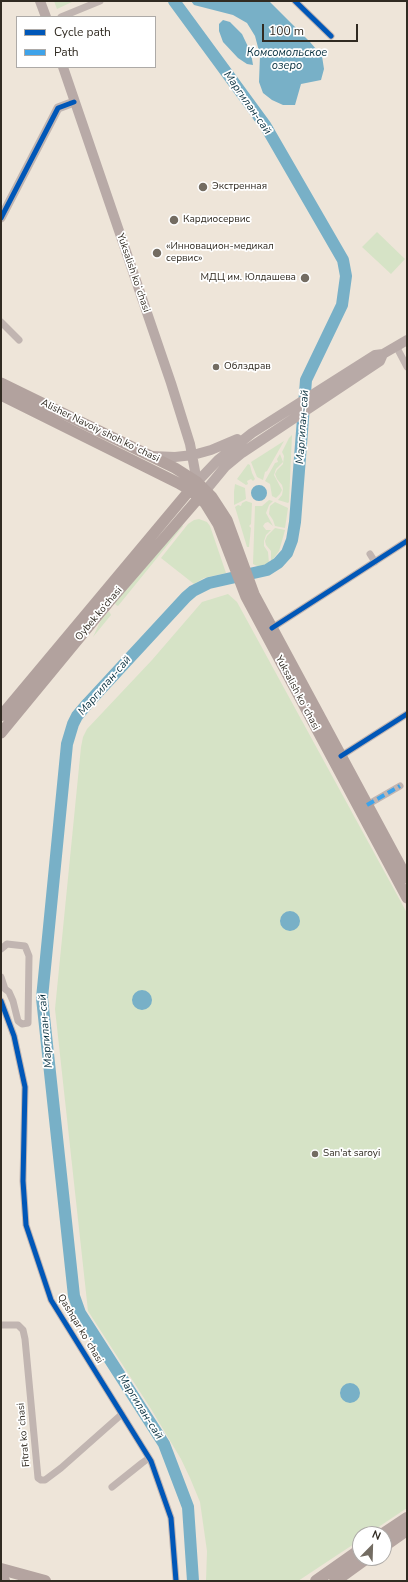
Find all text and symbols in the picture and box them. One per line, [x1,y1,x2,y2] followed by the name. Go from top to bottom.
[16,16,156,68] legend
[264,16,360,42] scale bar
[269,23,304,39] text: 100 m
[54,24,111,40] text: Cycle path
[54,44,79,60] text: Path
[247,46,327,72] water label: Комсомольское озеро
[220,69,274,137] water label: Маргилан-сай
[197,181,209,193] marker: Экстренная
[212,181,267,193] place label: Экстренная
[168,214,180,226] marker: Кардиосервис
[183,214,250,226] place label: Кардиосервис
[114,232,152,314] street label: Yuksalish koʻchasi
[166,241,274,264] place label: «Инновацион-медикал сервис»
[151,247,163,259] marker: «Инновацион-медикал сервис»
[201,272,296,284] place label: МДЦ им. Юлдашева
[299,272,311,284] marker: МДЦ им. Юлдашева
[224,361,271,373] place label: Облздрав
[211,362,221,372] marker: Облздрав
[294,390,312,464] water label: Маргилан-сай
[39,397,161,465] street label: Alisher Navoiy shoh koʻchasi
[73,585,125,643] street label: Oybek ko‘chasi
[76,654,134,718] water label: Маргилан-сай
[272,654,322,732] street label: Yuksalish koʻchasi
[36,993,56,1069] water label: Маргилан-сай
[323,1148,380,1160] place label: San'at saroyi
[310,1149,320,1159] marker: San'at saroyi
[55,1292,105,1366] street label: Qashqar koʻchasi
[115,1372,165,1442] water label: Маргилан-сай
[15,1402,33,1468] street label: Fitrat koʻchasi
[352,1526,392,1566] north arrow
[370,1527,383,1544] text: N

